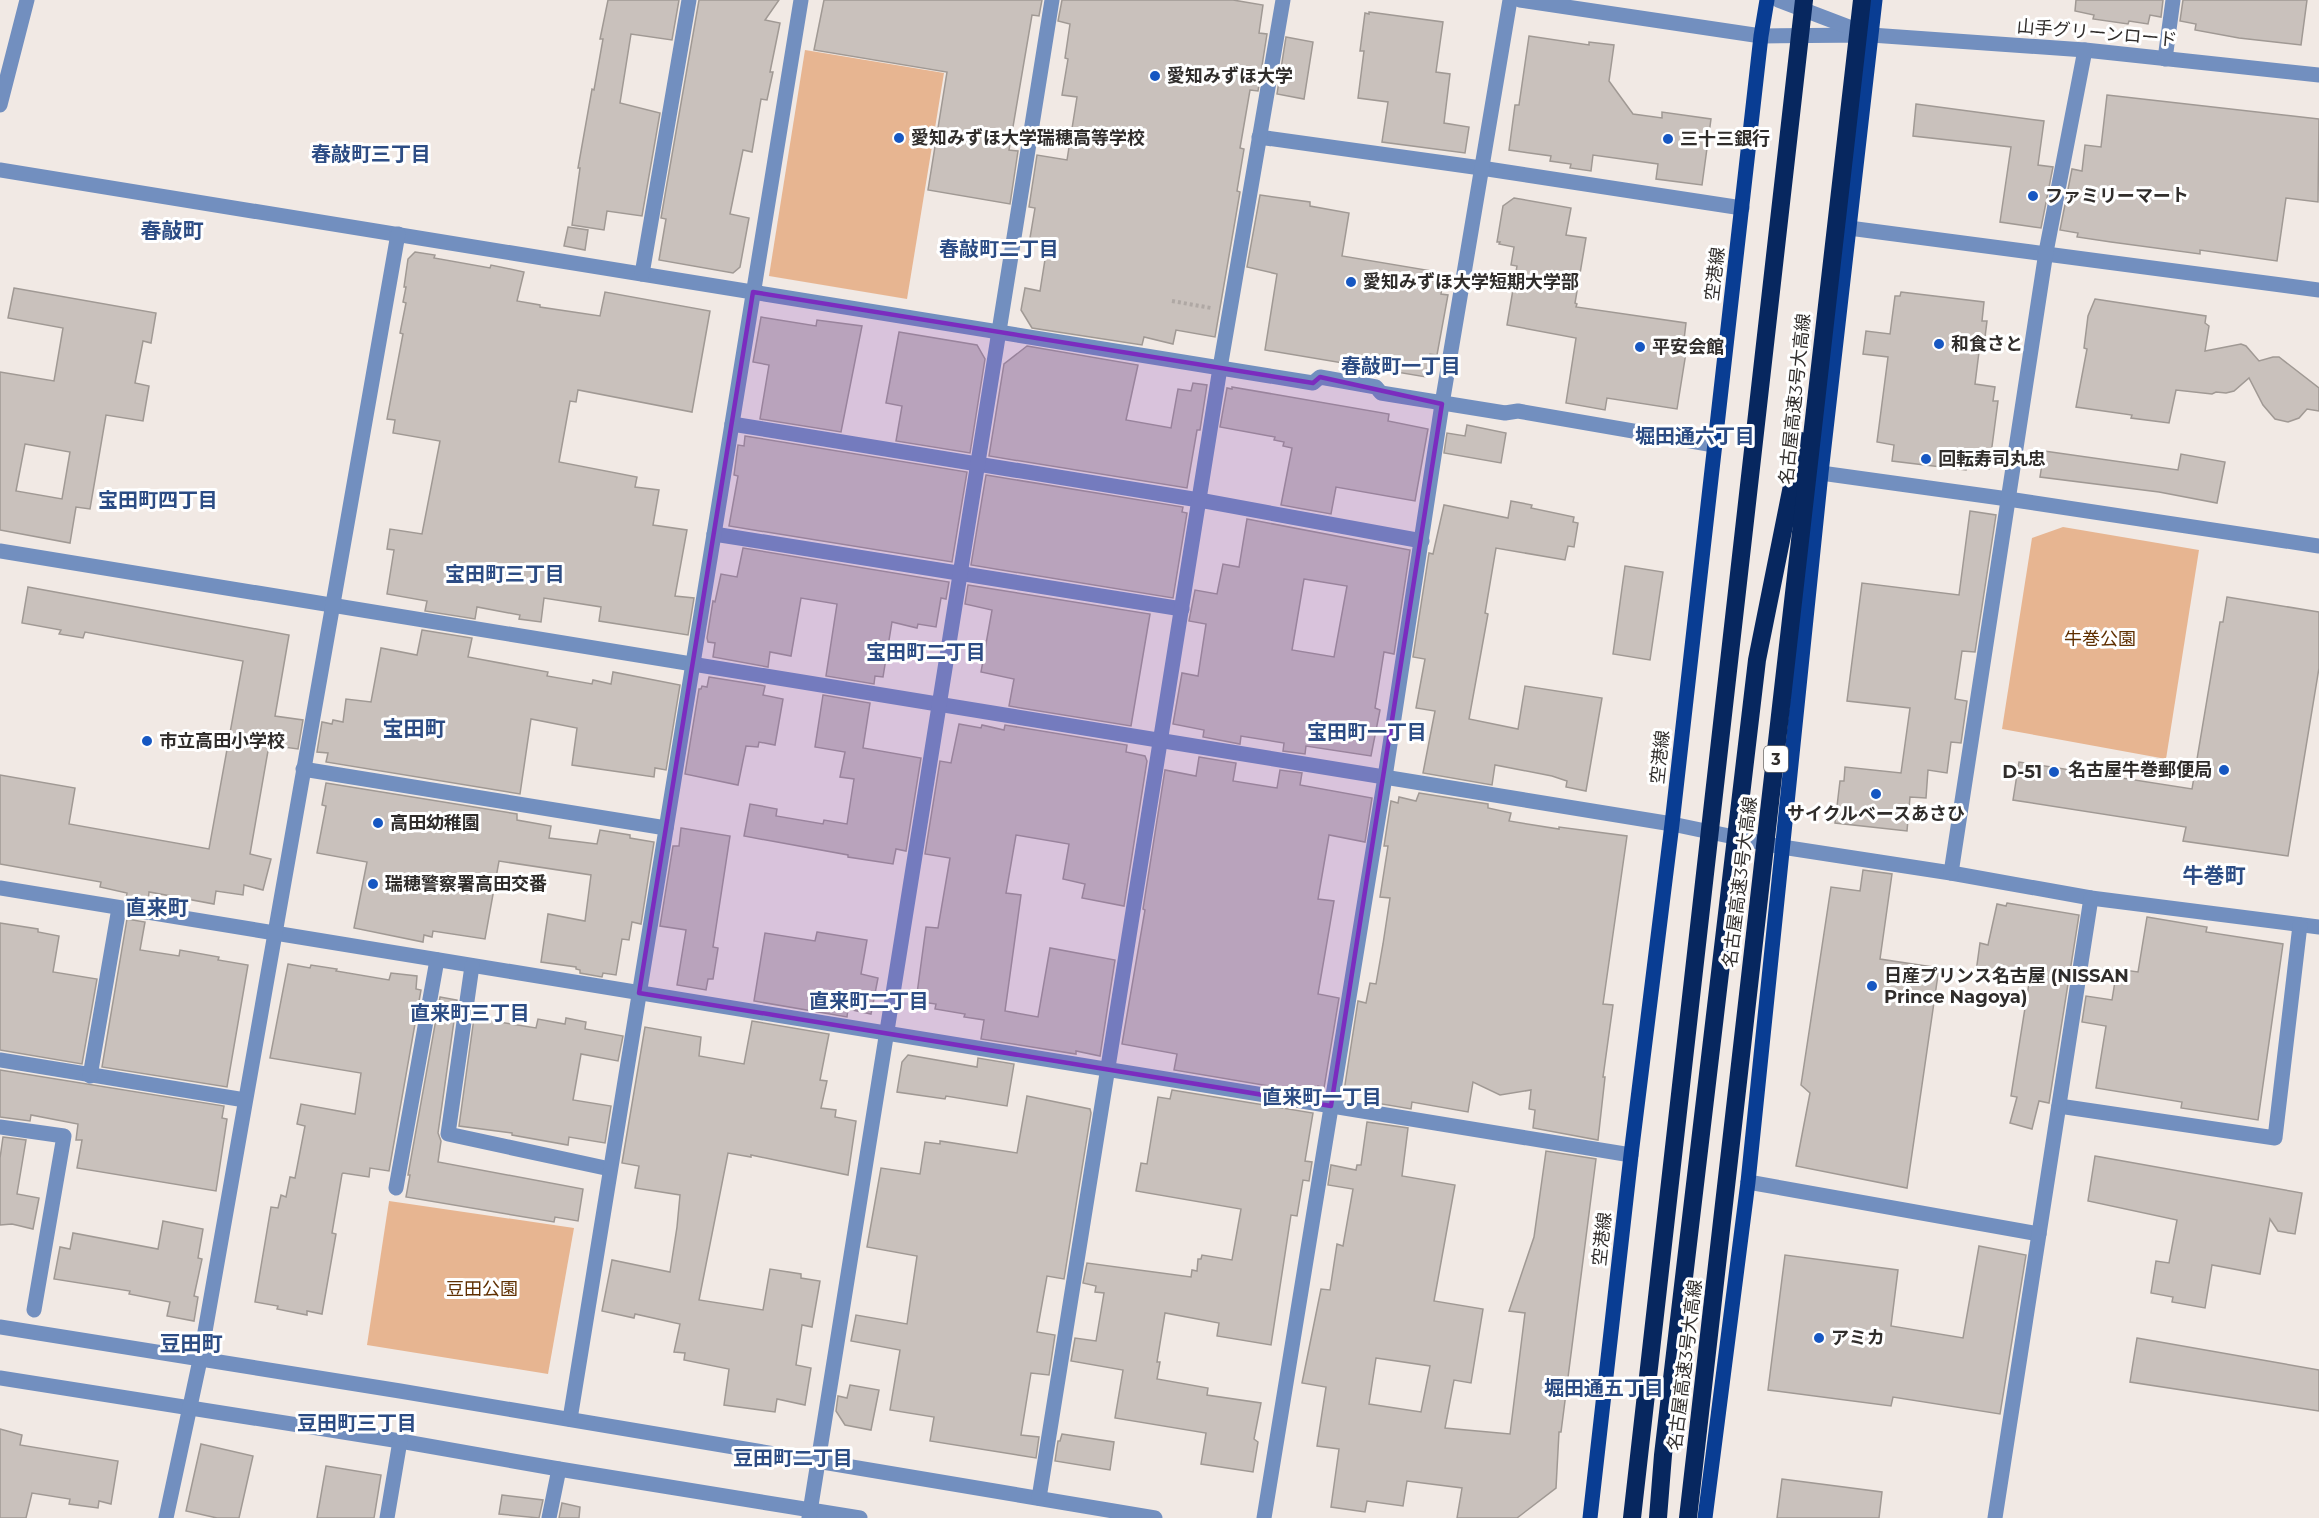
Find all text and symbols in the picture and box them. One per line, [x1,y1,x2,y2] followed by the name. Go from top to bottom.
[2016,15,2178,51] street label: 山手グリーンロード
[1167,65,1293,87] place label: 愛知みずほ大学
[1148,69,1162,83] marker: 愛知みずほ大学
[911,127,1145,149] place label: 愛知みずほ大学瑞穂高等学校
[1680,128,1770,150] place label: 三十三銀行
[892,131,906,145] marker: 愛知みずほ大学瑞穂高等学校
[1661,132,1675,146] marker: 三十三銀行
[311,142,431,166] district label: 春敲町三丁目
[2045,185,2189,207] place label: ファミリーマート
[2026,189,2040,203] marker: ファミリーマート
[141,218,204,243] district label: 春敲町
[939,237,1059,261] district label: 春敲町二丁目
[1701,246,1729,302] street label: 空港線
[1363,271,1579,293] place label: 愛知みずほ大学短期大学部
[1344,275,1358,289] marker: 愛知みずほ大学短期大学部
[1775,312,1815,486] street label: 名古屋高速3号大高線
[1951,333,2023,355] place label: 和食さと
[1652,336,1724,358] place label: 平安会館
[1932,337,1946,351] marker: 和食さと
[1633,340,1647,354] marker: 平安会館
[1341,354,1461,378] district label: 春敲町一丁目
[1635,424,1755,448] district label: 堀田通六丁目
[1938,448,2046,470] place label: 回転寿司丸忠
[1919,452,1933,466] marker: 回転寿司丸忠
[98,488,218,512] district label: 宝田町四丁目
[445,562,565,586] district label: 宝田町三丁目
[2064,628,2136,650] park label: 牛巻公園
[866,640,986,664] district label: 宝田町二丁目
[383,716,446,741] district label: 宝田町
[1307,720,1427,744] district label: 宝田町一丁目
[1646,729,1674,785] street label: 空港線
[159,730,285,752] place label: 市立高田小学校
[140,734,154,748] marker: 市立高田小学校
[1764,746,1788,772] road number: 3
[2068,759,2212,781] place label: 名古屋牛巻郵便局
[2002,761,2042,783] place label: D-51
[2217,763,2231,777] marker: 名古屋牛巻郵便局
[2047,765,2061,779] marker: D-51
[1869,787,1883,801] marker: サイクルベースあさひ
[1719,795,1761,969] street label: 名古屋高速3号大高線
[1787,803,1965,825] place label: サイクルベースあさひ
[390,812,480,834] place label: 高田幼稚園
[371,816,385,830] marker: 高田幼稚園
[2183,863,2246,888] district label: 牛巻町
[385,873,547,895] place label: 瑞穂警察署高田交番
[366,877,380,891] marker: 瑞穂警察署高田交番
[126,895,189,920] district label: 直来町
[1884,965,2129,1008] place label: 日産プリンス名古屋 (NISSAN Prince Nagoya)
[1865,979,1879,993] marker: 日産プリンス名古屋 (NISSAN Prince Nagoya)
[809,989,929,1013] district label: 直来町二丁目
[410,1001,530,1025] district label: 直来町三丁目
[1262,1085,1382,1109] district label: 直来町一丁目
[1588,1211,1616,1267] street label: 空港線
[446,1278,518,1300] park label: 豆田公園
[1664,1278,1706,1452] street label: 名古屋高速3号大高線
[1831,1327,1885,1349] place label: アミカ
[160,1331,223,1356] district label: 豆田町
[1812,1331,1826,1345] marker: アミカ
[1544,1376,1664,1400] district label: 堀田通五丁目
[297,1411,417,1435] district label: 豆田町三丁目
[733,1446,853,1470] district label: 豆田町二丁目

